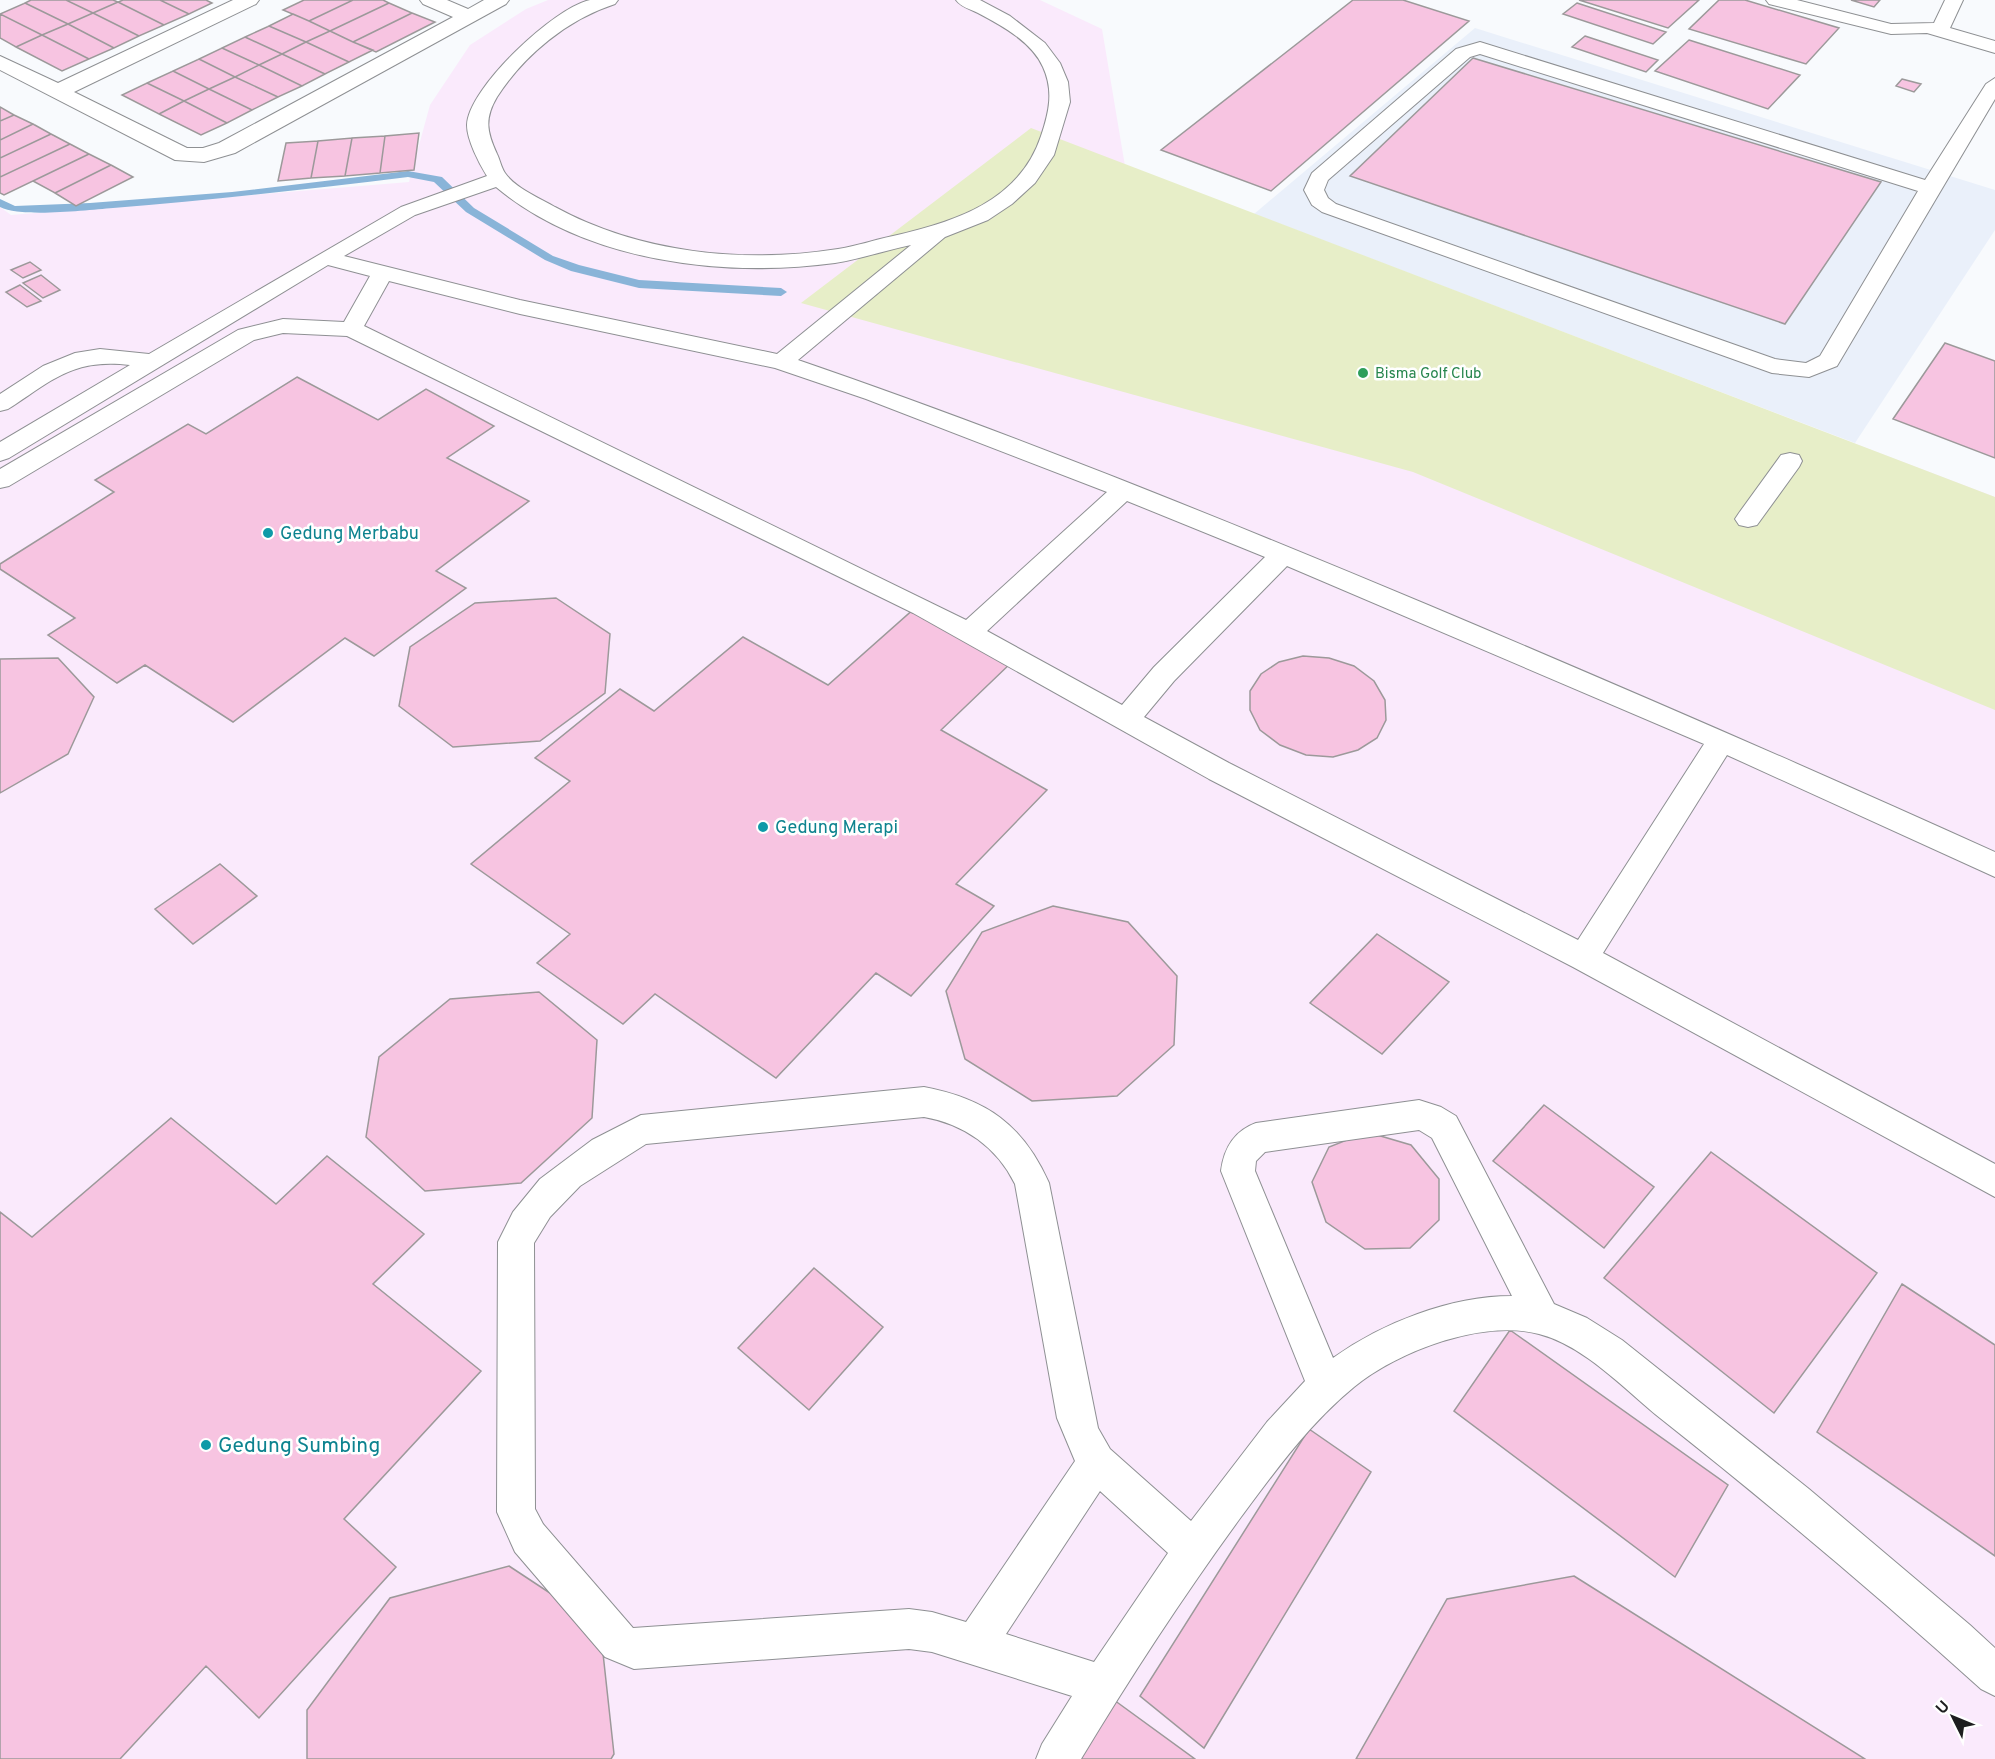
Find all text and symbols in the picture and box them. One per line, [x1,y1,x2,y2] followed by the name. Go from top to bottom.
[1375,365,1482,384] place label: Bisma Golf Club
[1356,366,1370,380] marker: Bisma Golf Club
[280,523,419,546] place label: Gedung Merbabu
[261,526,275,540] marker: Gedung Merbabu
[775,817,898,840] place label: Gedung Merapi
[756,820,770,834] marker: Gedung Merapi
[218,1433,380,1460] place label: Gedung Sumbing
[199,1438,213,1452] marker: Gedung Sumbing
[1923,1687,1983,1747] north arrow
[1932,1697,1955,1719] text: U

